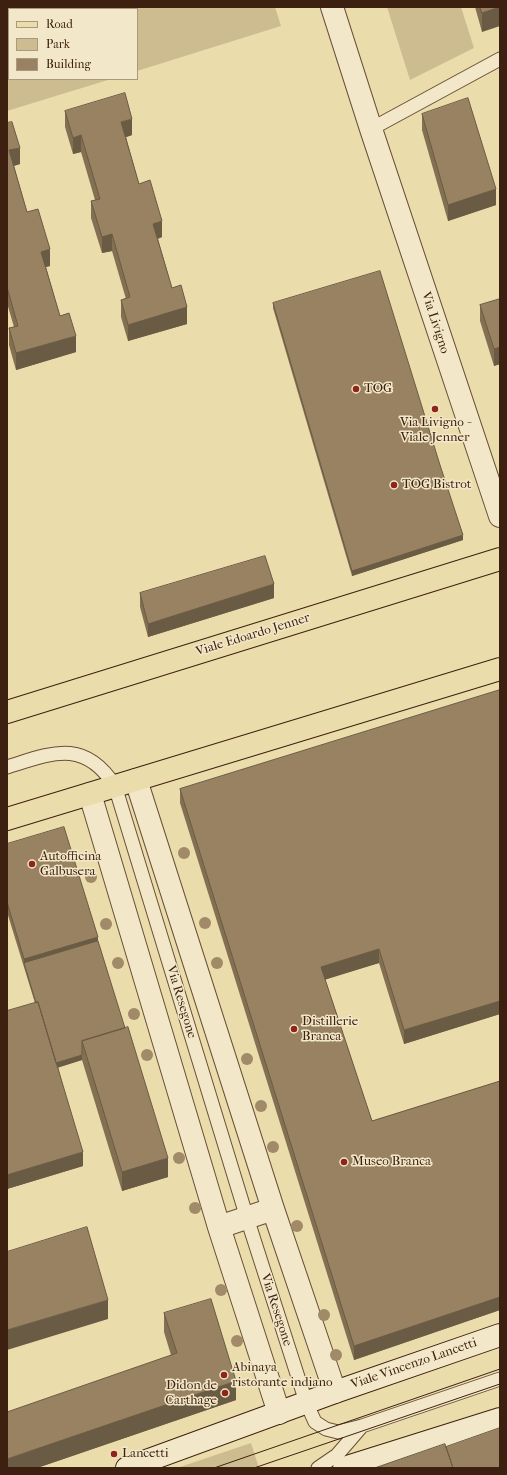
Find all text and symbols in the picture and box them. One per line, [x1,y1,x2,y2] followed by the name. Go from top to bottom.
[8,8,138,80] legend
[46,17,73,31] text: Road
[46,37,70,51] text: Park
[46,57,91,71] text: Building
[418,290,452,356] street label: Via Livigno
[364,381,392,397] place label: TOG
[351,384,361,394] marker: TOG
[430,404,440,414] marker: Via Livigno - Viale Jenner
[400,415,470,446] place label: Via Livigno - Viale Jenner
[402,477,471,493] place label: TOG Bistrot
[389,480,399,490] marker: TOG Bistrot
[194,610,312,660] street label: Viale Edoardo Jenner
[40,849,101,880] place label: Autofficina Galbusera
[27,859,37,869] marker: Autofficina Galbusera
[163,964,199,1040] street label: Via Resegone
[302,1014,358,1045] place label: Distillerie Branca
[289,1024,299,1034] marker: Distillerie Branca
[352,1154,431,1170] place label: Museo Branca
[339,1157,349,1167] marker: Museo Branca
[257,1272,295,1348] street label: Via Resegone
[349,1335,479,1393] street label: Viale Vincenzo Lancetti
[232,1360,332,1391] place label: Abinaya ristorante indiano
[219,1370,229,1380] marker: Abinaya ristorante indiano
[165,1378,217,1409] place label: Didon de Carthage
[220,1388,230,1398] marker: Didon de Carthage
[122,1446,169,1462] place label: Lancetti
[109,1449,119,1459] marker: Lancetti

